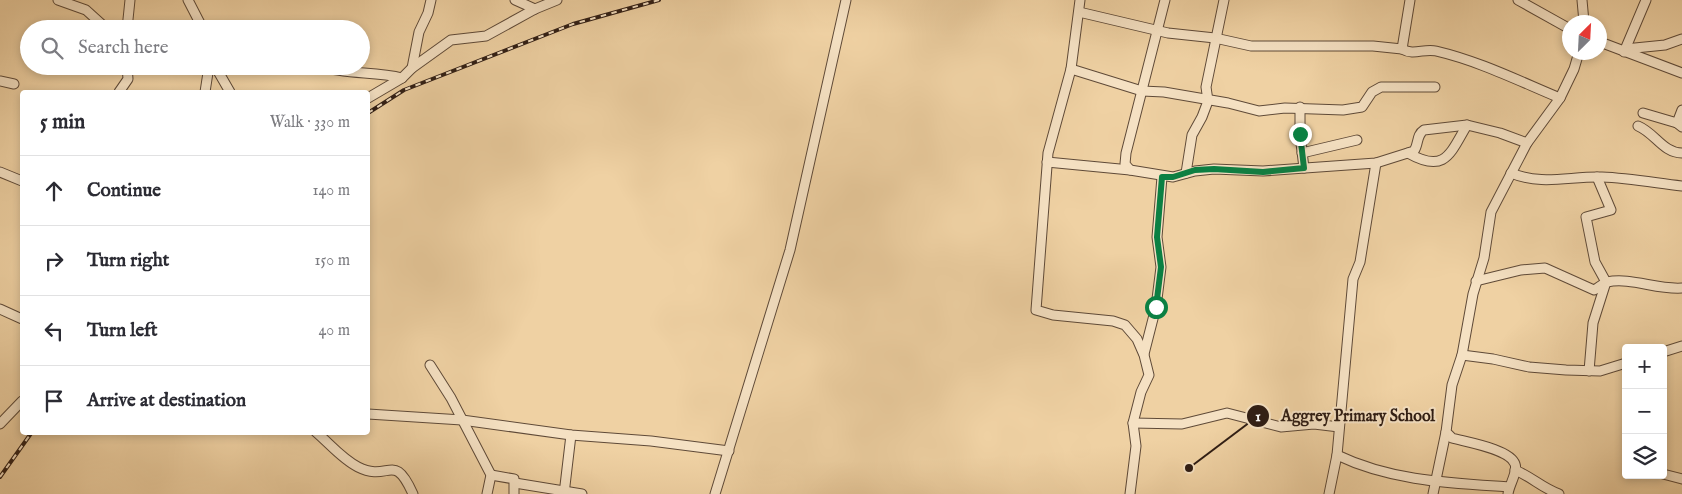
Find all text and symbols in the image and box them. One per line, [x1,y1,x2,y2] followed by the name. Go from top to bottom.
[1562,15,1607,60] north arrow
[20,20,370,75] search box
[38,34,66,62] icon: search
[78,36,169,60] text: Search here
[40,109,85,136] text: 5 min
[270,113,350,133] text: Walk · 330 m
[1289,123,1312,146] route end
[40,177,68,205] icon: ahead
[87,179,161,203] text: Continue
[312,181,350,201] text: 140 m
[40,247,68,275] icon: right
[87,249,169,273] text: Turn right
[315,251,350,271] text: 150 m
[1145,296,1168,319] route start
[40,317,68,345] icon: left
[87,319,158,343] text: Turn left
[318,321,350,341] text: 40 m
[1622,344,1667,479] map controls
[1622,344,1667,389] button: +
[40,387,68,415] icon: arrive
[87,389,246,413] text: Arrive at destination
[1622,389,1667,434] button: −
[1246,400,1444,431] callout: Aggrey Primary School
[1255,407,1261,426] text: 1
[1280,407,1436,427] text: Aggrey Primary School
[1622,434,1667,479] button: layers

